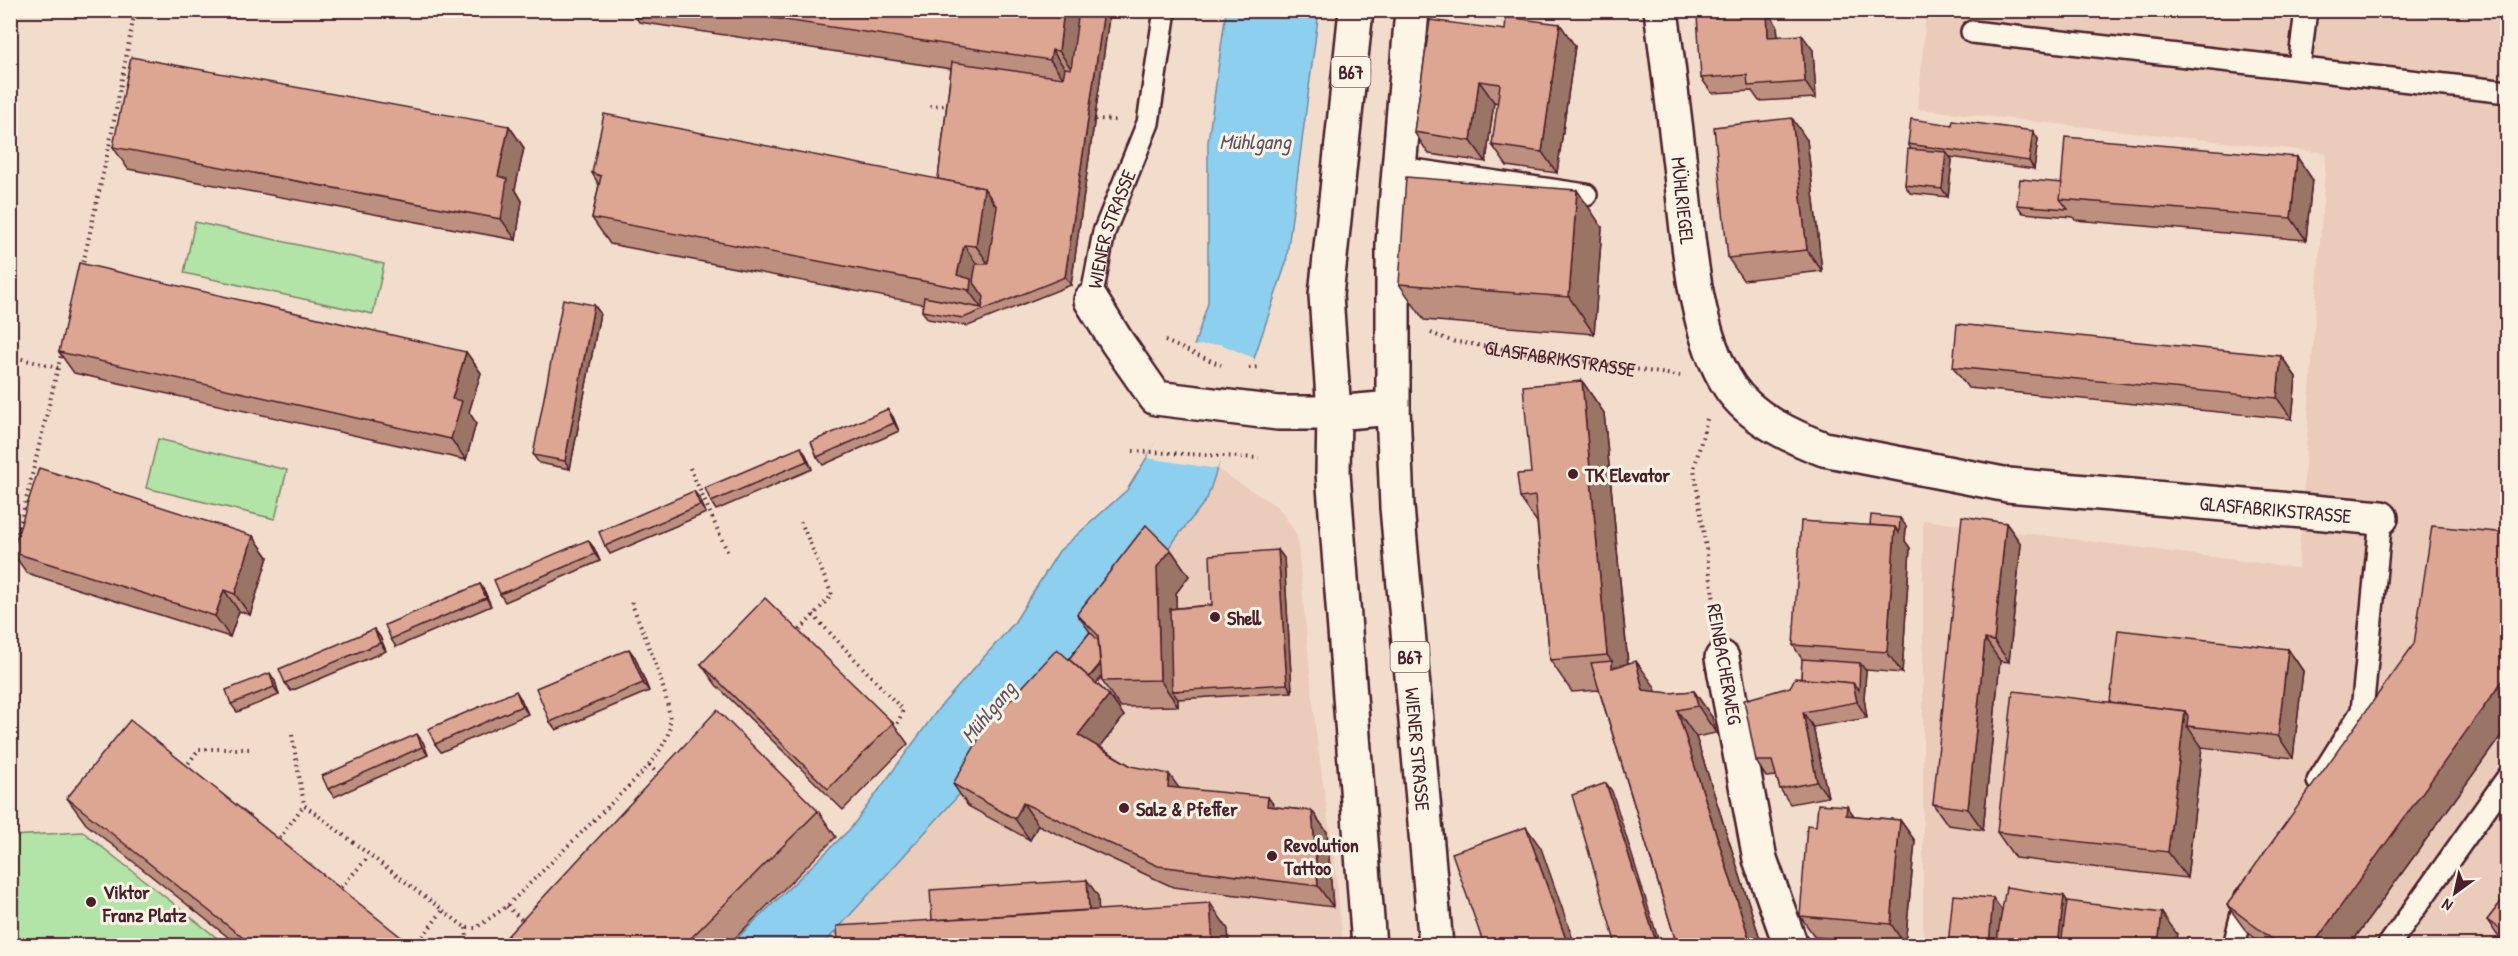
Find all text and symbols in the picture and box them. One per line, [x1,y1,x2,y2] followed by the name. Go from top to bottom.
[1332,57,1370,87] road number: B67
[1219,127,1293,156] water label: Mühlgang
[1666,155,1702,246] street label: MÜHLRIEGEL
[1080,165,1142,291] street label: WIENER STRASSE
[1483,333,1638,383] street label: GLASFABRIKSTRASSE
[1584,461,1670,488] place label: TK Elevator
[1566,467,1580,481] marker: TK Elevator
[2198,489,2353,529] street label: GLASFABRIKSTRASSE
[1701,601,1749,727] street label: REINBACHERWEG
[1227,604,1263,631] place label: Shell
[1208,610,1222,624] marker: Shell
[1390,642,1430,672] road number: B67
[954,674,1023,749] water label: Mühlgang
[1400,686,1437,812] street label: WIENER STRASSE
[1136,795,1238,822] place label: Salz & Pfeffer
[1117,801,1131,815] marker: Salz & Pfeffer
[1283,831,1359,881] place label: Revolution Tattoo
[1265,849,1279,863] marker: Revolution Tattoo
[2425,863,2485,923] north arrow
[102,878,187,928] place label: Viktor Franz Platz
[2437,894,2456,917] text: N
[84,895,98,909] marker: Viktor Franz Platz

